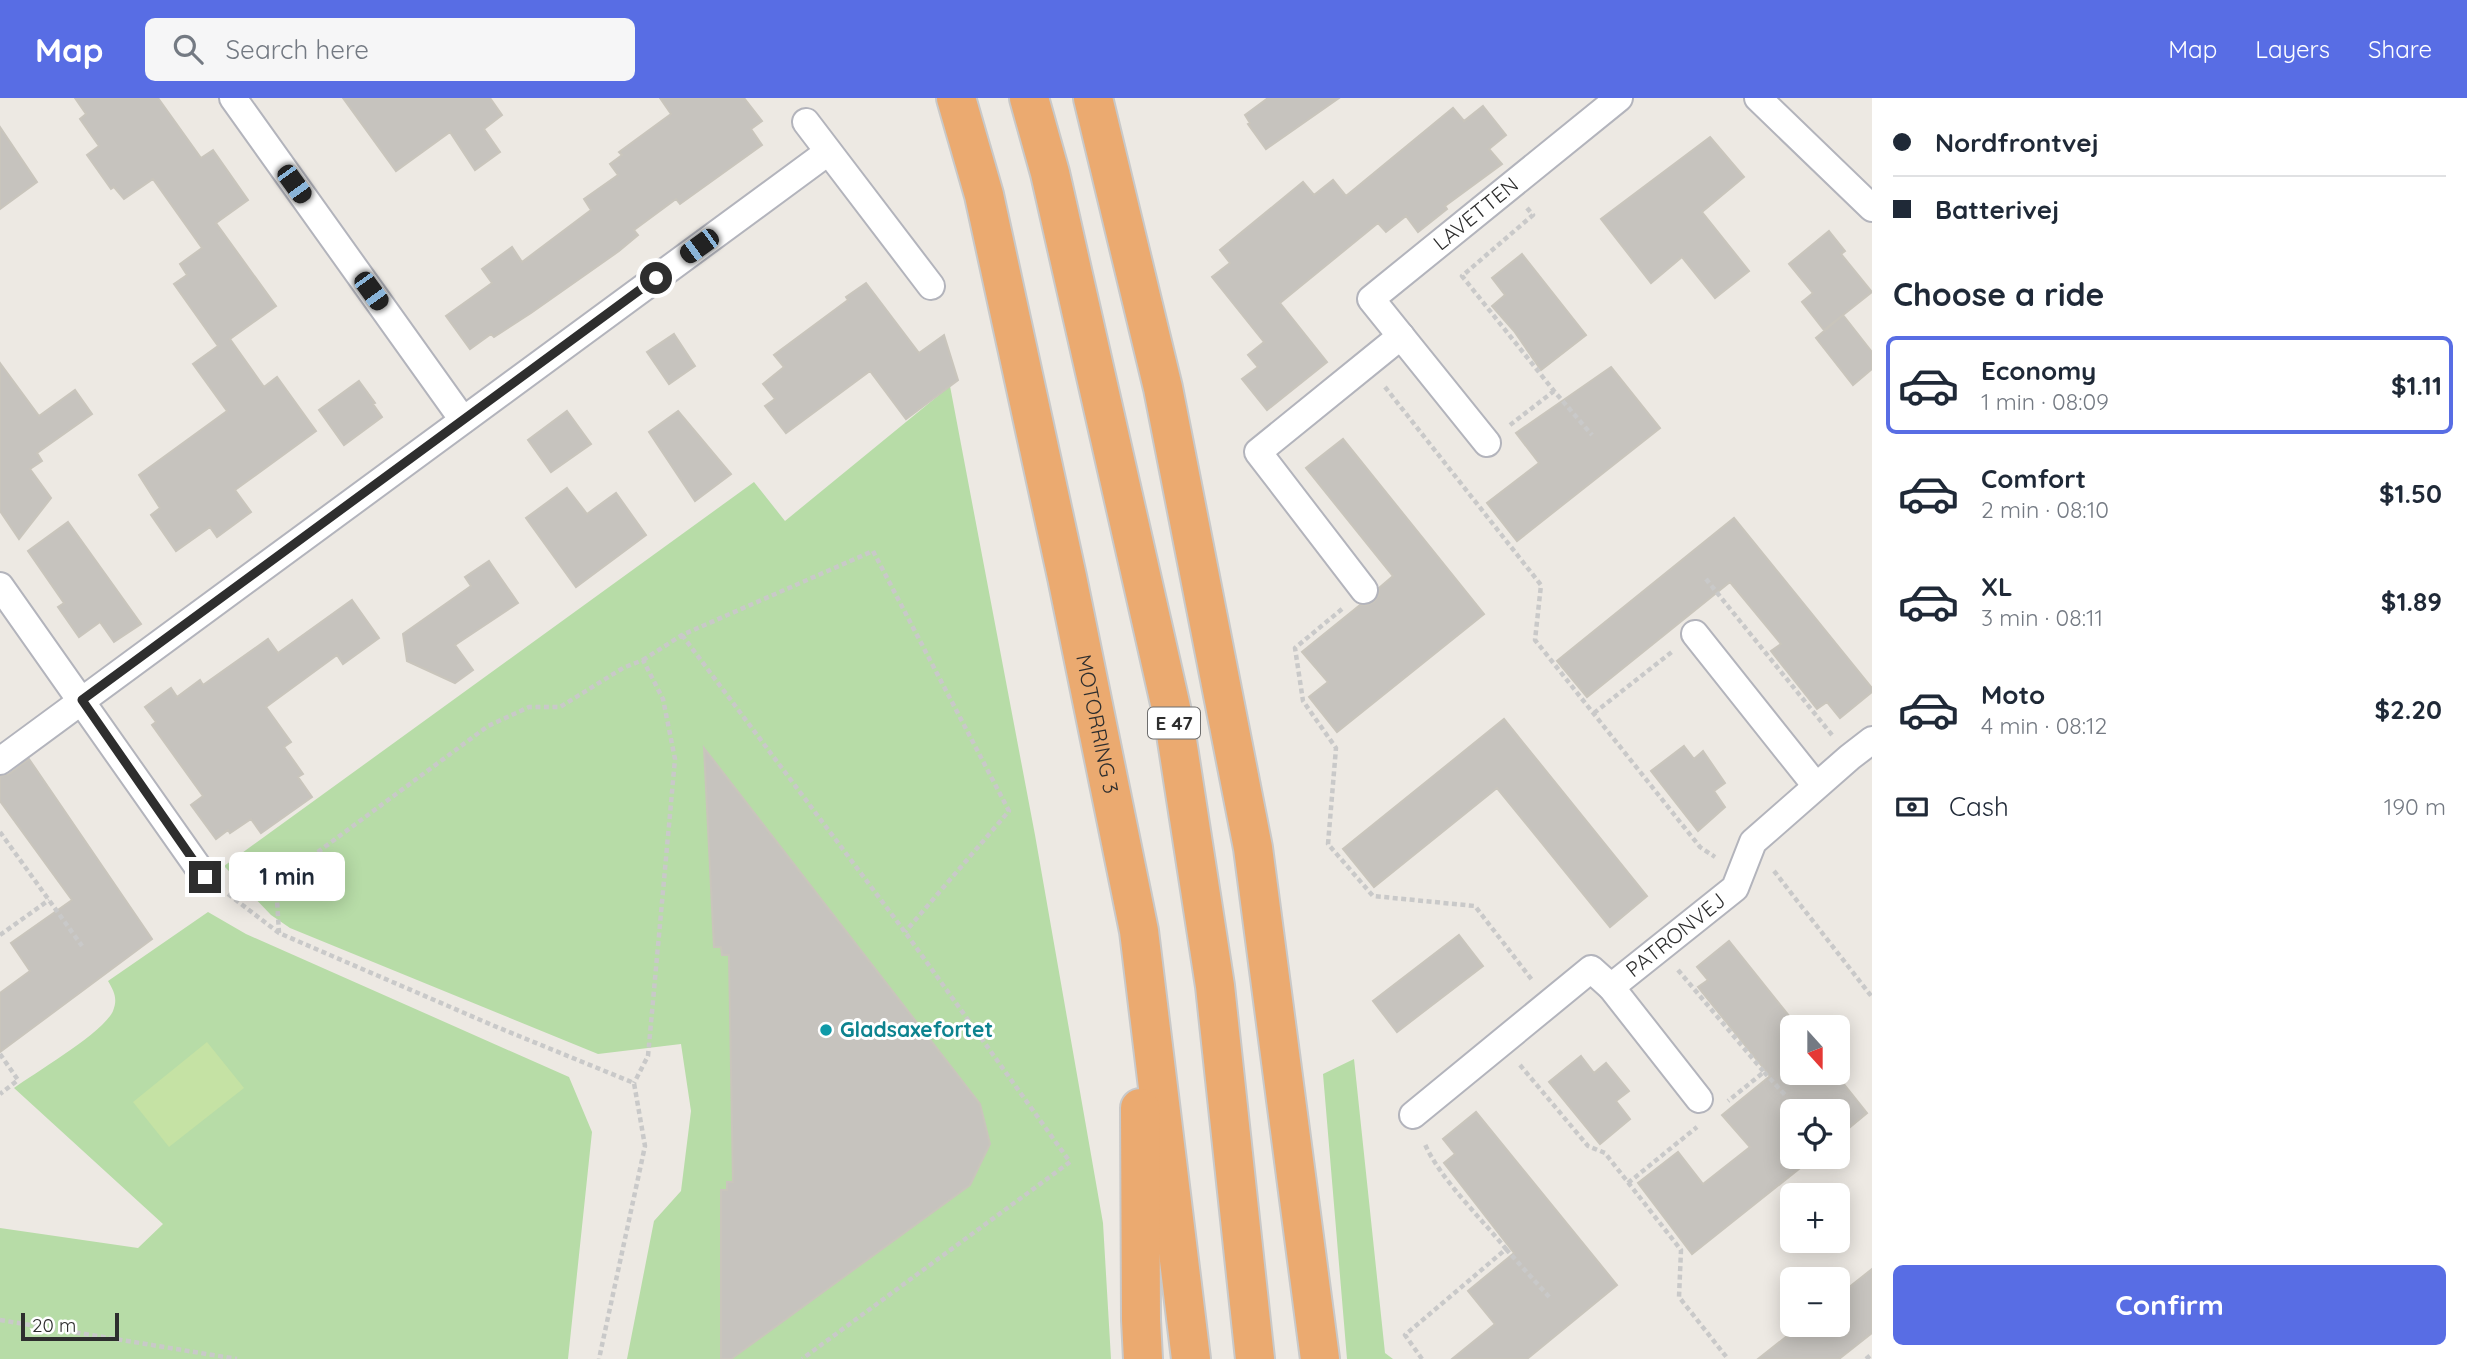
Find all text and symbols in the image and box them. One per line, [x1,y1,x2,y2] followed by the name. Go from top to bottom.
[145,18,635,81] search box
[35,29,103,70] text: Map
[169,30,207,68] icon: search
[225,33,369,66] text: Search here
[2168,34,2217,64] text: Map
[2255,34,2330,64] text: Layers
[2368,34,2432,64] text: Share
[1935,126,2099,159] text: Nordfrontvej
[274,161,315,207] car
[1428,171,1523,255] street label: LAVETTEN
[1935,193,2059,226] text: Batterivej
[676,225,723,267] car
[640,262,672,294] route start
[351,268,392,314] car
[1893,274,2105,314] text: Choose a ride
[1897,354,1960,417] icon: car
[1981,354,2096,387] text: Economy
[2391,369,2442,402] text: $1.11
[1981,387,2109,416] text: 1 min · 08:09
[1897,462,1960,525] icon: car
[1981,462,2086,495] text: Comfort
[2379,477,2442,510] text: $1.50
[1981,495,2109,524] text: 2 min · 08:10
[1897,570,1960,633] icon: car
[1981,570,2013,603] text: XL
[2381,585,2442,618] text: $1.89
[1981,603,2103,632] text: 3 min · 08:11
[1071,652,1125,796] street label: MOTORRING 3
[1897,678,1960,741] icon: car
[1981,678,2045,711] text: Moto
[2374,693,2442,726] text: $2.20
[1148,708,1200,738] road number: E 47
[1981,711,2107,740] text: 4 min · 08:12
[1893,788,1931,826] icon: cash
[1949,790,2009,823] text: Cash
[2384,792,2446,821] text: 190 m
[230,852,345,902] callout: 1 min
[189,861,221,893] route end
[259,862,315,891] text: 1 min
[1620,887,1730,982] street label: PATRONVEJ
[1780,1015,1850,1085] north arrow
[1780,1015,1850,1337] map controls
[840,1016,993,1042] place label: Gladsaxefortet
[818,1022,834,1038] marker: Gladsaxefortet
[1780,1099,1850,1169] button: locate
[1780,1183,1850,1253] button: +
[1893,1265,2446,1345] button: Confirm
[1780,1267,1850,1337] button: −
[21,1310,119,1342] scale bar
[32,1313,76,1337] text: 20 m

